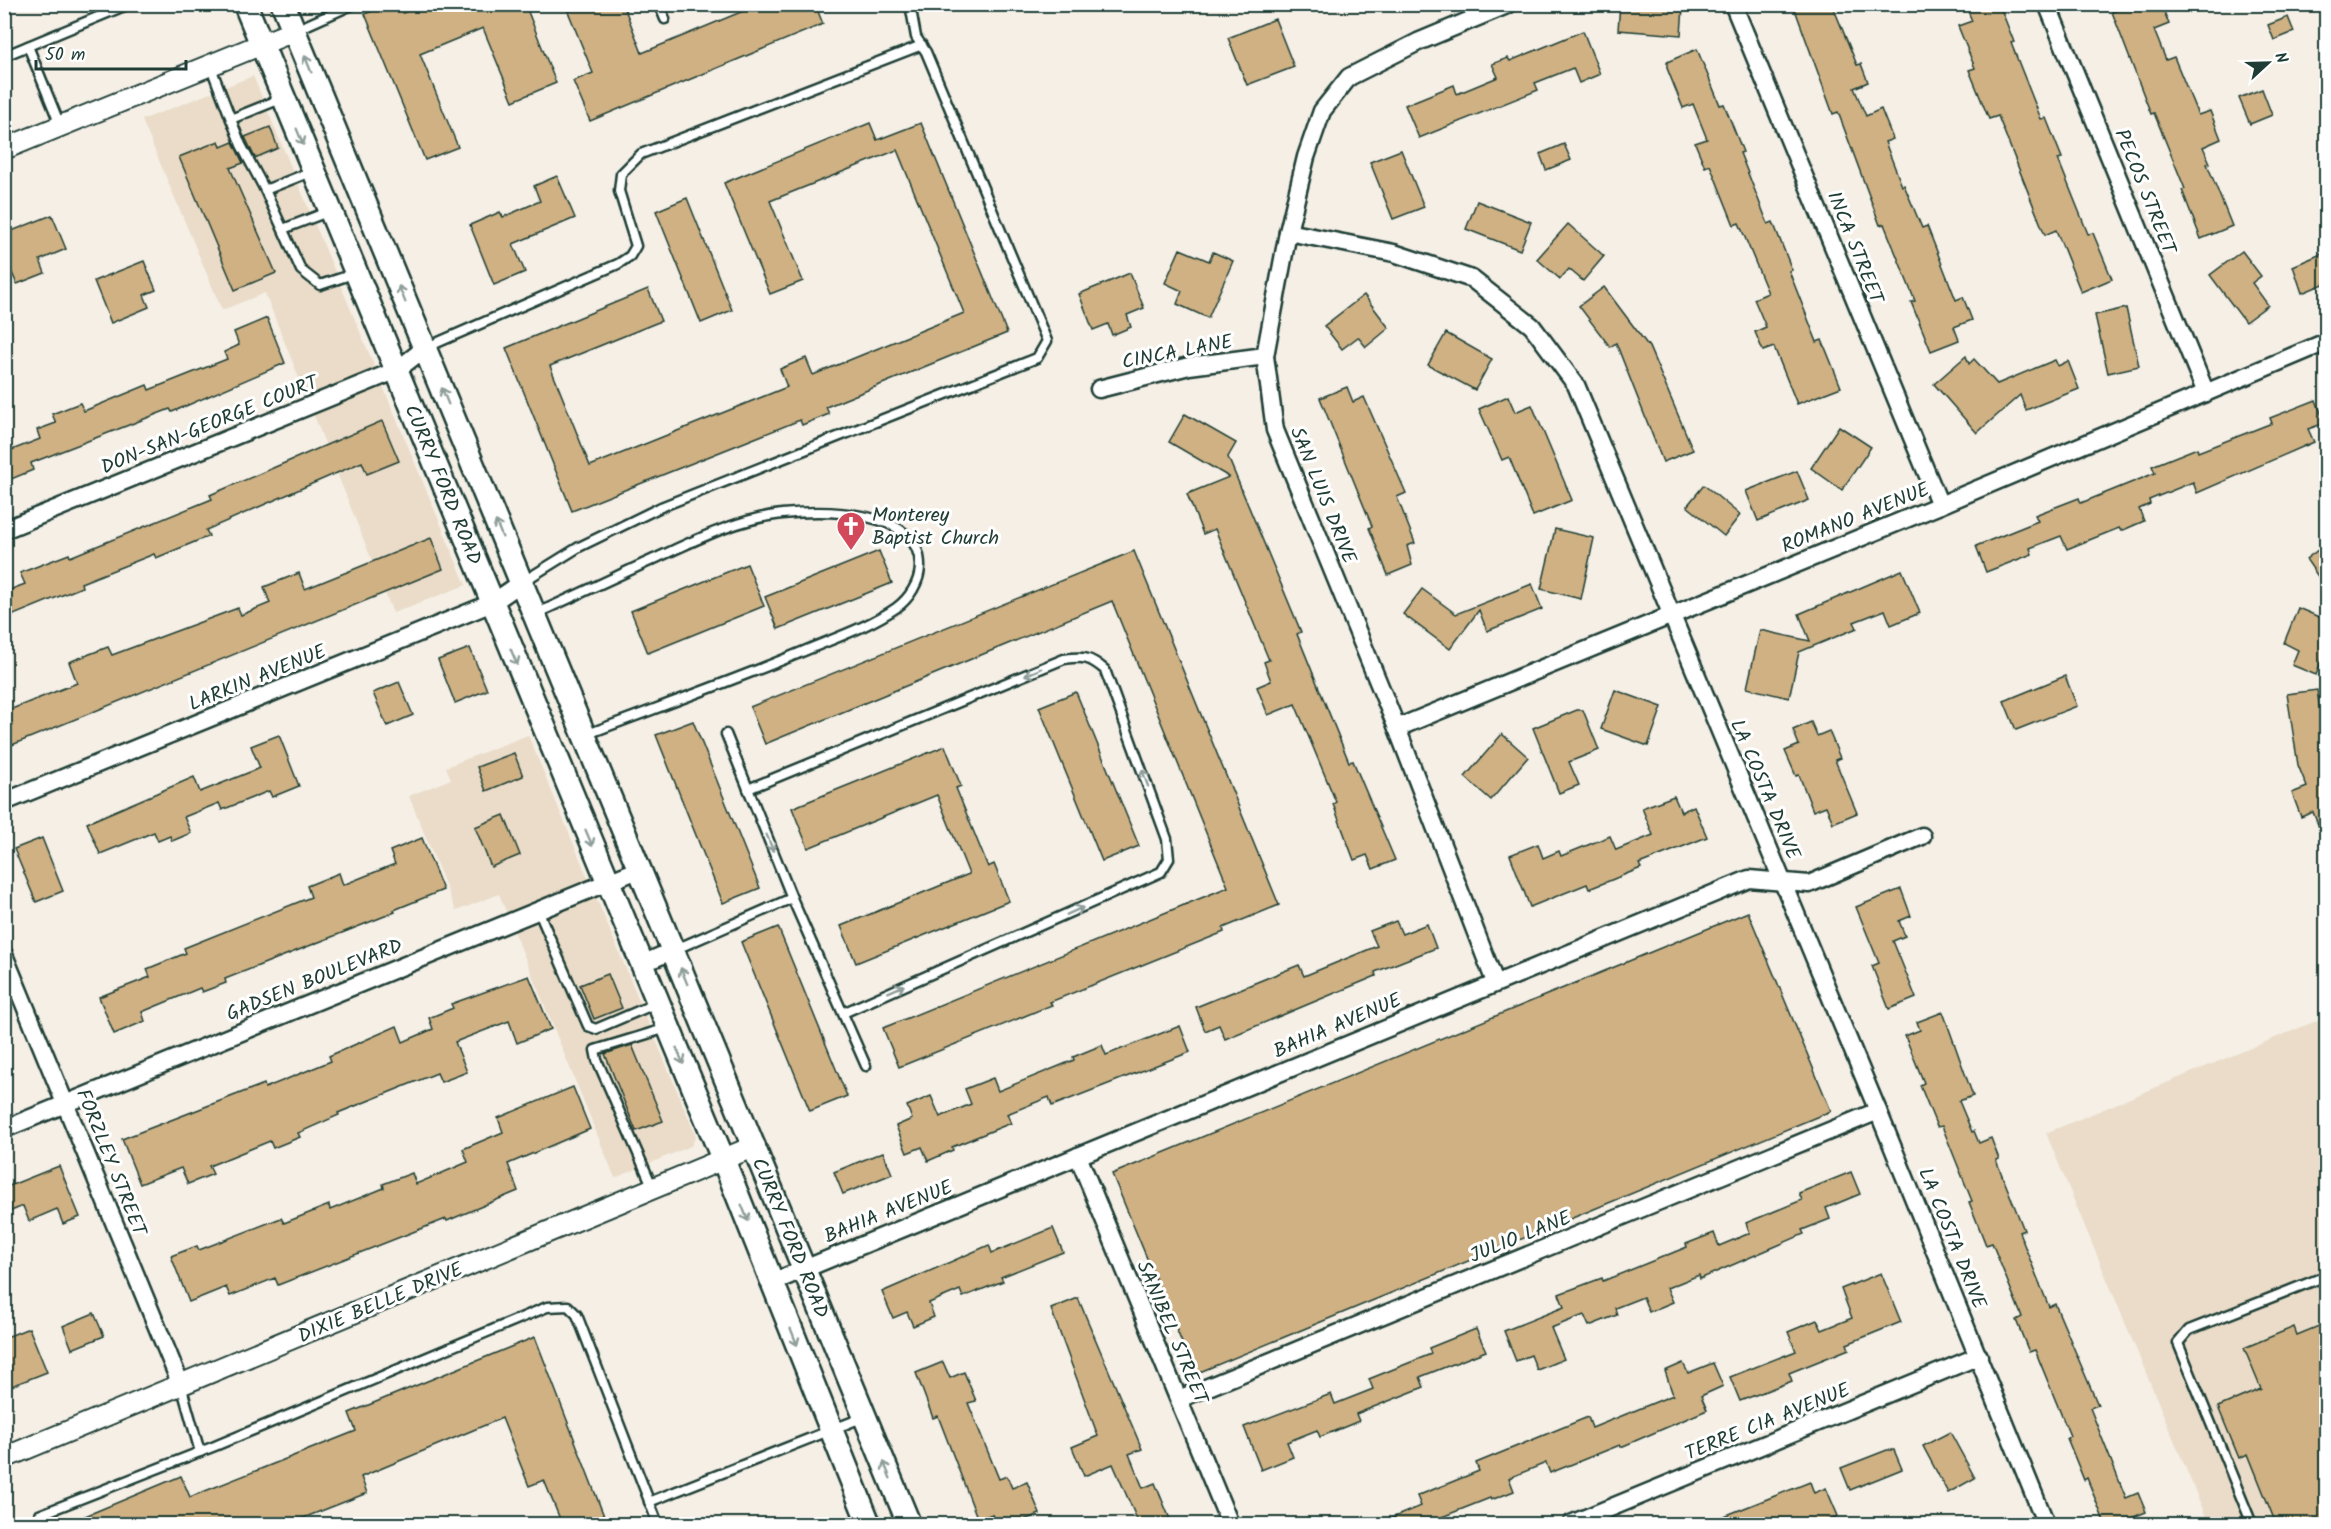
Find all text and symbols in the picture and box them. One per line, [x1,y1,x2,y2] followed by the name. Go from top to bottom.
[36,33,186,71] scale bar
[2238,33,2298,93] north arrow
[45,41,85,70] text: 50 m
[2267,49,2294,67] text: N
[302,55,313,74] one-way arrow
[2104,124,2185,261] street label: PECOS STREET
[295,127,306,146] one-way arrow
[1817,187,1892,311] street label: INCA STREET
[396,285,407,303] one-way arrow
[1119,326,1237,379] street label: CINCA LANE
[96,367,325,484] street label: DON-SAN-GEORGE COURT
[439,387,450,406] one-way arrow
[394,400,490,571] street label: CURRY FORD ROAD
[1280,422,1365,570] street label: SAN LUIS DRIVE
[1777,474,1936,563] street label: ROMANO AVENUE
[872,500,999,555] place label: Monterey Baptist Church
[835,510,867,552] church icon: Monterey Baptist Church
[493,520,504,538] one-way arrow
[184,636,333,721] street label: LARKIN AVENUE
[509,648,520,666] one-way arrow
[1024,667,1043,678] one-way arrow
[1720,715,1809,866] street label: LA COSTA DRIVE
[1139,770,1150,788] one-way arrow
[584,828,595,846] one-way arrow
[765,833,776,852] one-way arrow
[1065,904,1083,916] one-way arrow
[222,931,408,1031] street label: GADSEN BOULEVARD
[678,967,689,985] one-way arrow
[887,983,905,995] one-way arrow
[1269,985,1408,1068] street label: BAHIA AVENUE
[675,1047,686,1065] one-way arrow
[66,1084,155,1243] street label: FORZLEY STREET
[742,1153,837,1324] street label: CURRY FORD ROAD
[1908,1163,1995,1315] street label: LA COSTA DRIVE
[820,1172,959,1253] street label: BAHIA AVENUE
[1465,1202,1578,1273] street label: JULIO LANE
[740,1204,751,1222] one-way arrow
[293,1254,470,1353] street label: DIXIE BELLE DRIVE
[1127,1256,1217,1412] street label: SANIBEL STREET
[789,1327,800,1345] one-way arrow
[1680,1375,1856,1471] street label: TERRE CIA AVENUE
[881,1462,892,1480] one-way arrow

